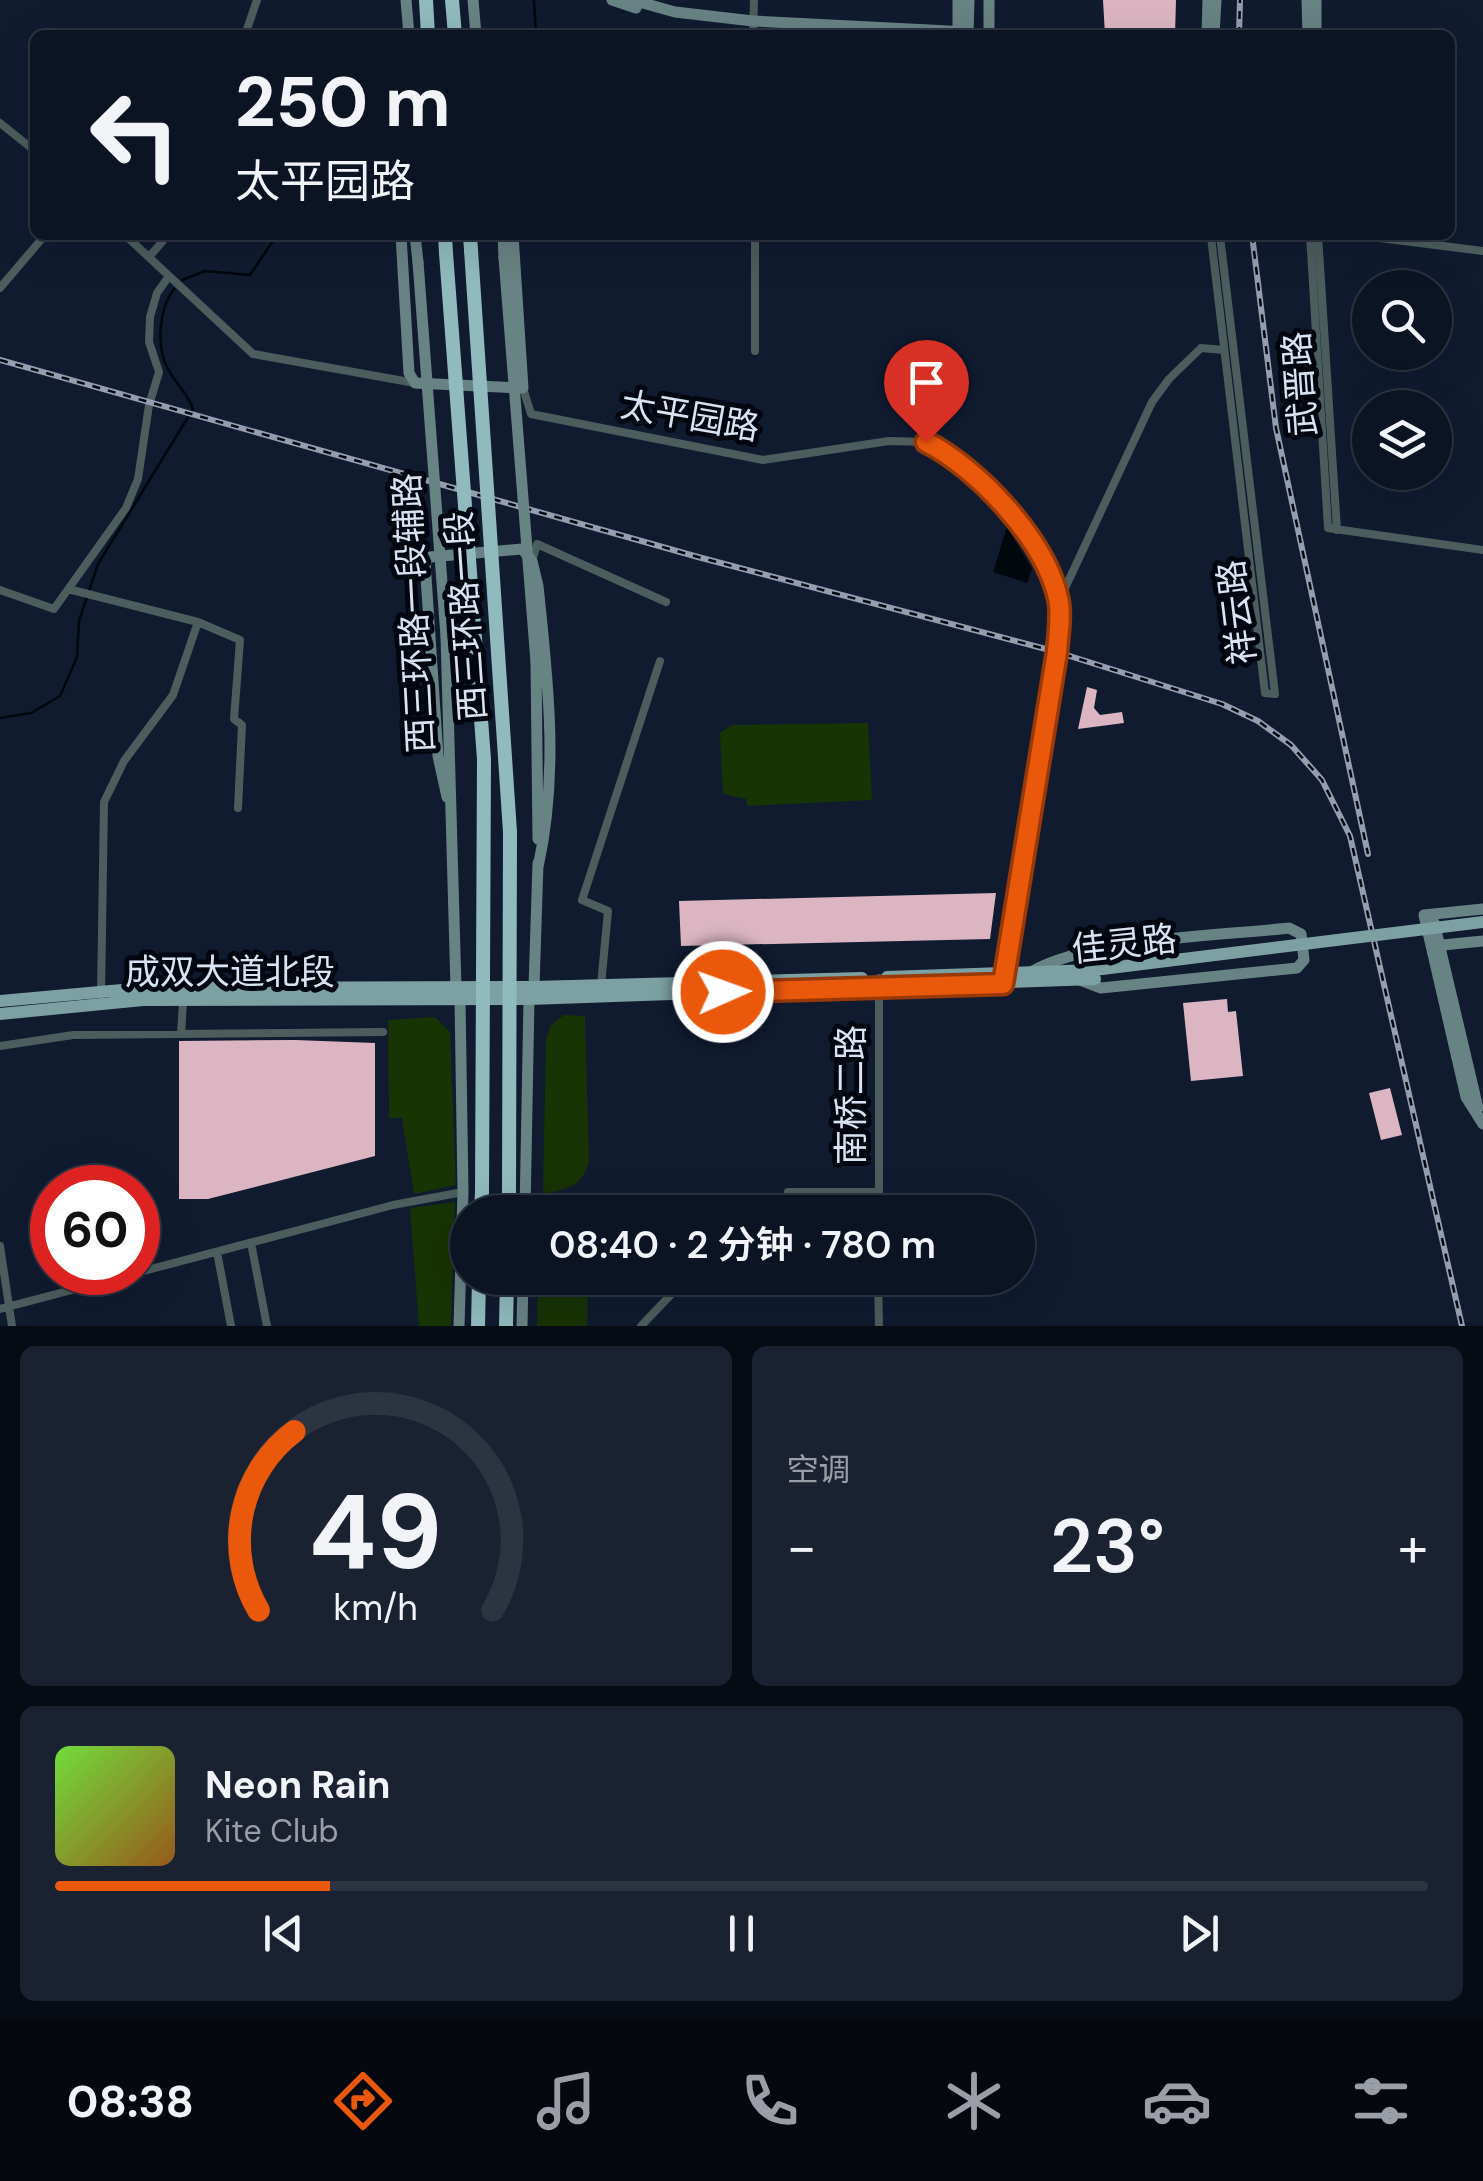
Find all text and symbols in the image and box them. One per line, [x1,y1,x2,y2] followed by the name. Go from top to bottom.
[235,57,451,148] text: 250 m
[70,70,200,200] icon: left
[235,152,415,211] text: 太平园路
[1352,270,1452,490] map controls
[1352,270,1452,370] button: search
[1273,330,1327,438] street label: 武晋路
[884,340,969,443] pin
[899,355,954,410] icon: arrive
[617,381,763,451] street label: 太平园路
[1352,390,1452,490] button: layers
[384,472,444,754] street label: 西三环路一段辅路
[436,510,496,722] street label: 西三环路一段
[1208,557,1266,667] street label: 祥云路
[1069,916,1179,972] street label: 佳灵路
[671,940,775,1044] position arrow
[125,949,335,995] street label: 成双大道北段
[828,1025,874,1165] street label: 南桥二路
[30,1165,160,1295] speed limit sign: 60
[549,1220,936,1270] text: 08:40 · 2 分钟 · 780 m
[787,1449,851,1491] text: 空调
[309,1465,443,1600] text: 49
[1050,1498,1165,1595] text: 23°
[787,1511,817,1583] text: −
[1398,1511,1428,1583] text: +
[334,1585,418,1631] text: km/h
[205,1760,390,1810] text: Neon Rain
[205,1810,339,1852] text: Kite Club
[256,1906,311,1961] icon: previous
[714,1906,769,1961] icon: pause
[1172,1906,1227,1961] icon: next
[328,2066,398,2136] icon: directions
[531,2066,601,2136] icon: music
[735,2066,805,2136] icon: phone
[939,2066,1009,2136] icon: climate
[1142,2066,1212,2136] icon: car
[1346,2066,1416,2136] icon: filters
[67,2072,194,2131] text: 08:38

